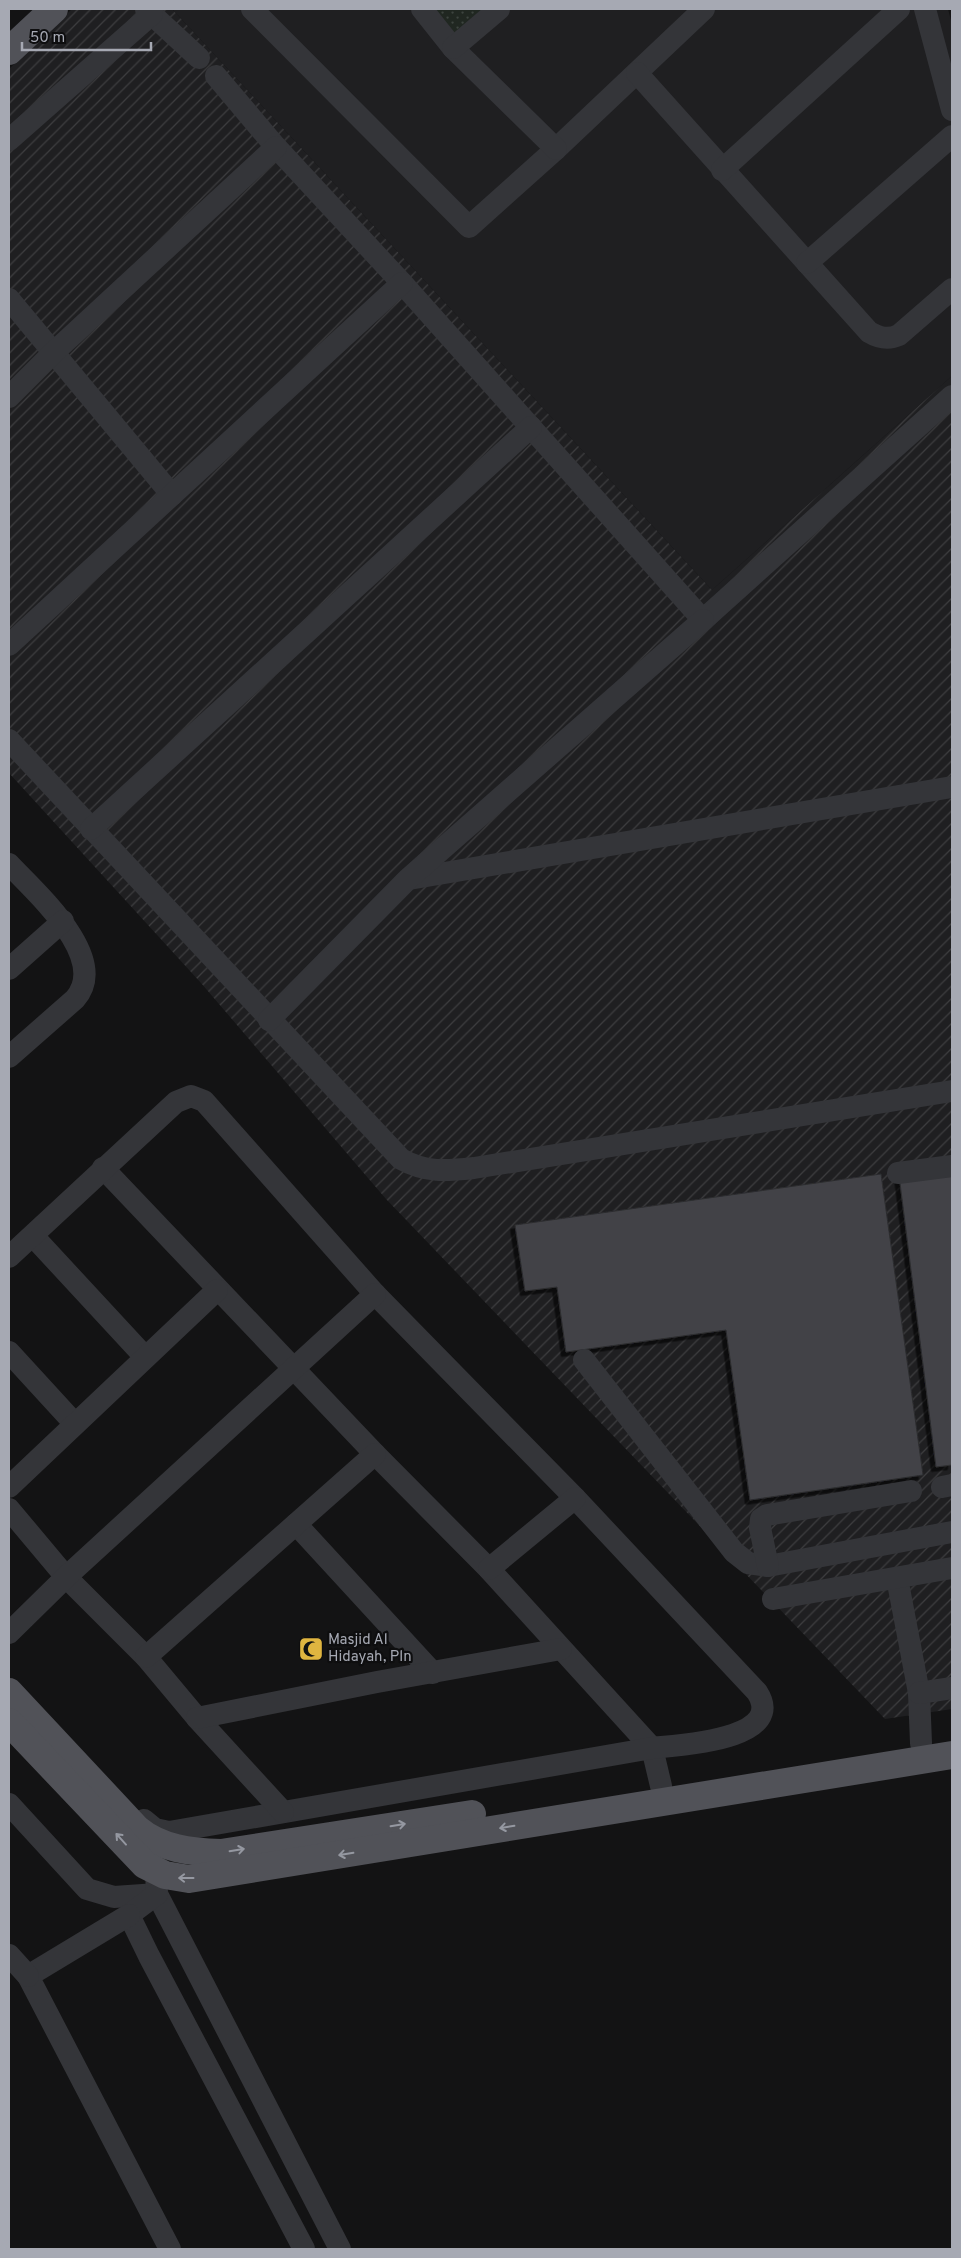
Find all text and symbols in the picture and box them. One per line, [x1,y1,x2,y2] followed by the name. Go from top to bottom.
[22,20,151,52] scale bar
[30,29,65,48] text: 50 m
[328,1631,412,1667] place label: Masjid Al Hidayah, Pln
[298,1636,324,1662] mosque icon: Masjid Al Hidayah, Pln
[389,1820,405,1830] one-way arrow
[499,1823,515,1833] one-way arrow
[115,1833,127,1846] one-way arrow
[229,1845,245,1855] one-way arrow
[339,1849,355,1859] one-way arrow
[178,1873,194,1883] one-way arrow

